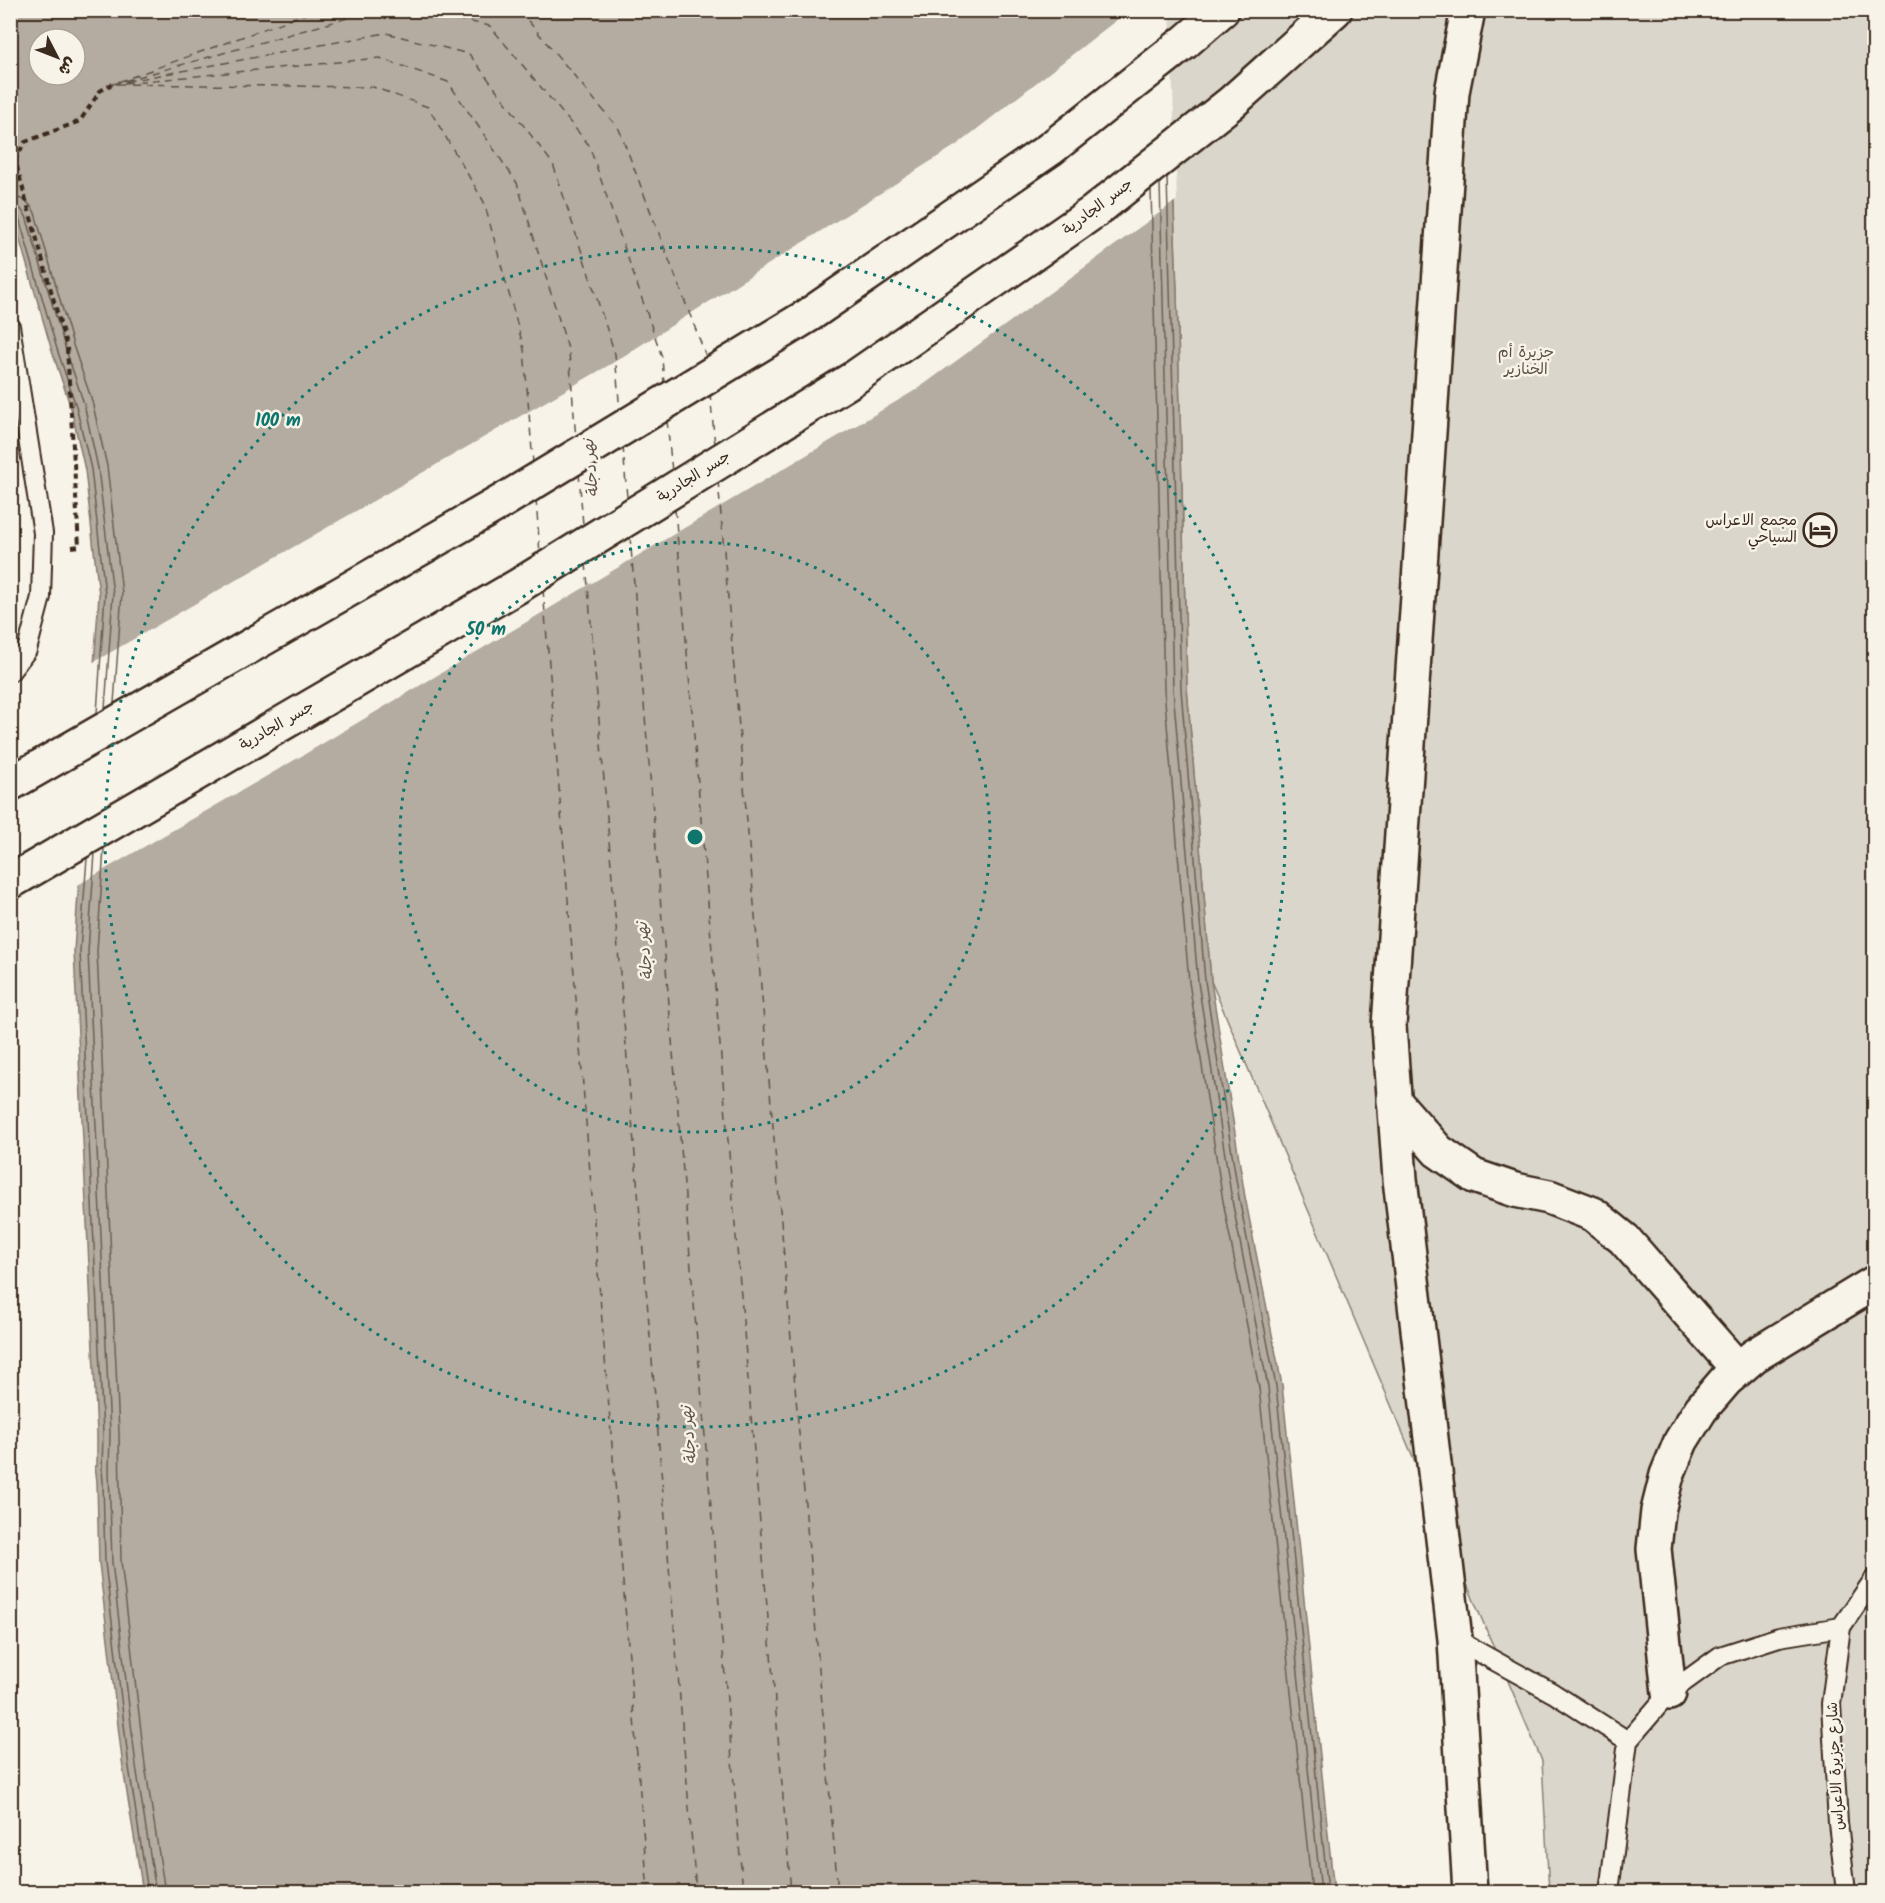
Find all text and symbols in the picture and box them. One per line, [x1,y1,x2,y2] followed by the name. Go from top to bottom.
[27,27,87,87] north arrow
[52,51,82,81] text: ش
[1058,172,1138,242] street label: جسر الجادرية
[1498,341,1554,382] park label: جزيرة أم الخنازير
[255,407,301,436] text: 100 m
[576,436,606,498] water label: نهر دجلة
[652,445,736,509] street label: جسر الجادرية
[1706,509,1797,550] place label: مجمع الاعراس السياحي
[1802,512,1838,548] hotel icon: مجمع الاعراس السياحي
[465,616,506,645] text: 50 m
[235,695,319,757] street label: جسر الجادرية
[685,827,705,847] centre of rings
[629,918,660,981] water label: نهر دجلة
[674,1403,704,1465] water label: نهر دجلة
[1821,1701,1851,1831] street label: شارع جزيرة الاعراس

